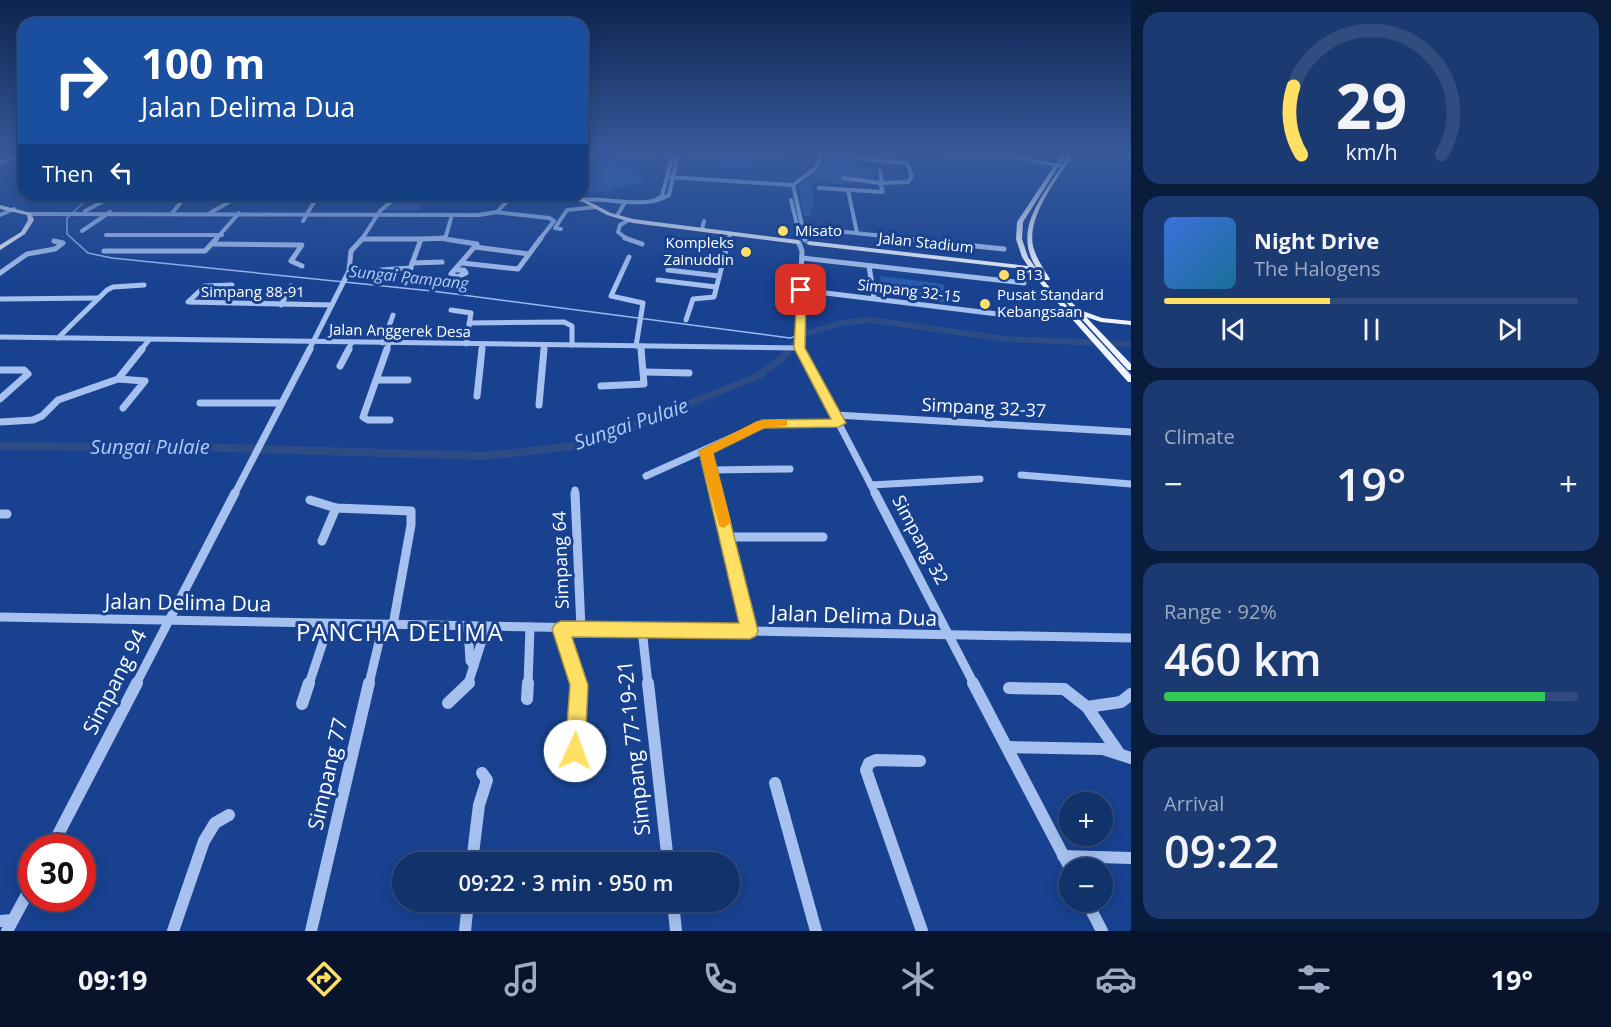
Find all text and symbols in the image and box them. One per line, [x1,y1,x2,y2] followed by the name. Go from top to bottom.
[141,34,265,91] text: 100 m
[42,42,120,120] icon: right
[1335,62,1407,147] text: 29
[141,88,355,125] text: Jalan Delima Dua
[1345,137,1397,166] text: km/h
[105,156,138,189] icon: left
[42,158,93,188] text: Then
[795,220,842,240] place label: Misato
[776,224,790,238] marker: Misato
[1254,225,1379,255] text: Night Drive
[876,227,975,257] street label: Jalan Stadium
[664,232,734,269] place label: Kompleks Zainuddin
[739,245,753,259] marker: Kompleks Zainuddin
[1254,255,1381,282] text: The Halogens
[348,260,470,294] water label: Sungai Pampang
[775,264,826,315] pin
[1016,264,1043,284] place label: B13
[997,268,1011,282] marker: B13
[784,273,817,306] icon: arrive
[856,274,962,306] street label: Simpang 32-15
[201,281,305,301] street label: Simpang 88-91
[997,284,1104,321] place label: Pusat Standard Kebangsaan
[978,297,992,311] marker: Pusat Standard Kebangsaan
[1217,313,1250,346] icon: previous
[1355,313,1388,346] icon: pause
[1493,313,1526,346] icon: next
[327,319,471,341] street label: Jalan Anggerek Desa
[570,391,692,456] water label: Sungai Pulaie
[921,392,1047,422] street label: Simpang 32-37
[1164,423,1235,450] text: Climate
[90,433,210,460] water label: Sungai Pulaie
[1336,453,1406,514] text: 19°
[1164,461,1183,506] text: −
[1559,461,1578,506] text: +
[887,491,955,589] street label: Simpang 32
[546,511,574,610] street label: Simpang 64
[102,587,272,617] street label: Jalan Delima Dua
[768,598,938,632] street label: Jalan Delima Dua
[1164,598,1277,625] text: Range · 92%
[296,615,504,648] district label: PANCHA DELIMA
[76,624,153,739] street label: Simpang 94
[1164,628,1322,689] text: 460 km
[610,659,656,837] street label: Simpang 77-19-21
[301,715,354,833] street label: Simpang 77
[543,719,607,783] position arrow
[1164,790,1224,817] text: Arrival
[1059,792,1113,912] map controls
[1059,792,1113,846] button: +
[1164,820,1279,881] text: 09:22
[18,834,96,912] speed limit sign: 30
[1059,858,1113,912] button: −
[458,867,674,897] text: 09:22 · 3 min · 950 m
[303,958,345,1000] icon: directions
[501,958,543,1000] icon: music
[699,958,741,1000] icon: phone
[897,958,939,1000] icon: climate
[1095,958,1137,1000] icon: car
[1293,958,1335,1000] icon: filters
[78,961,147,998] text: 09:19
[1491,961,1533,998] text: 19°

